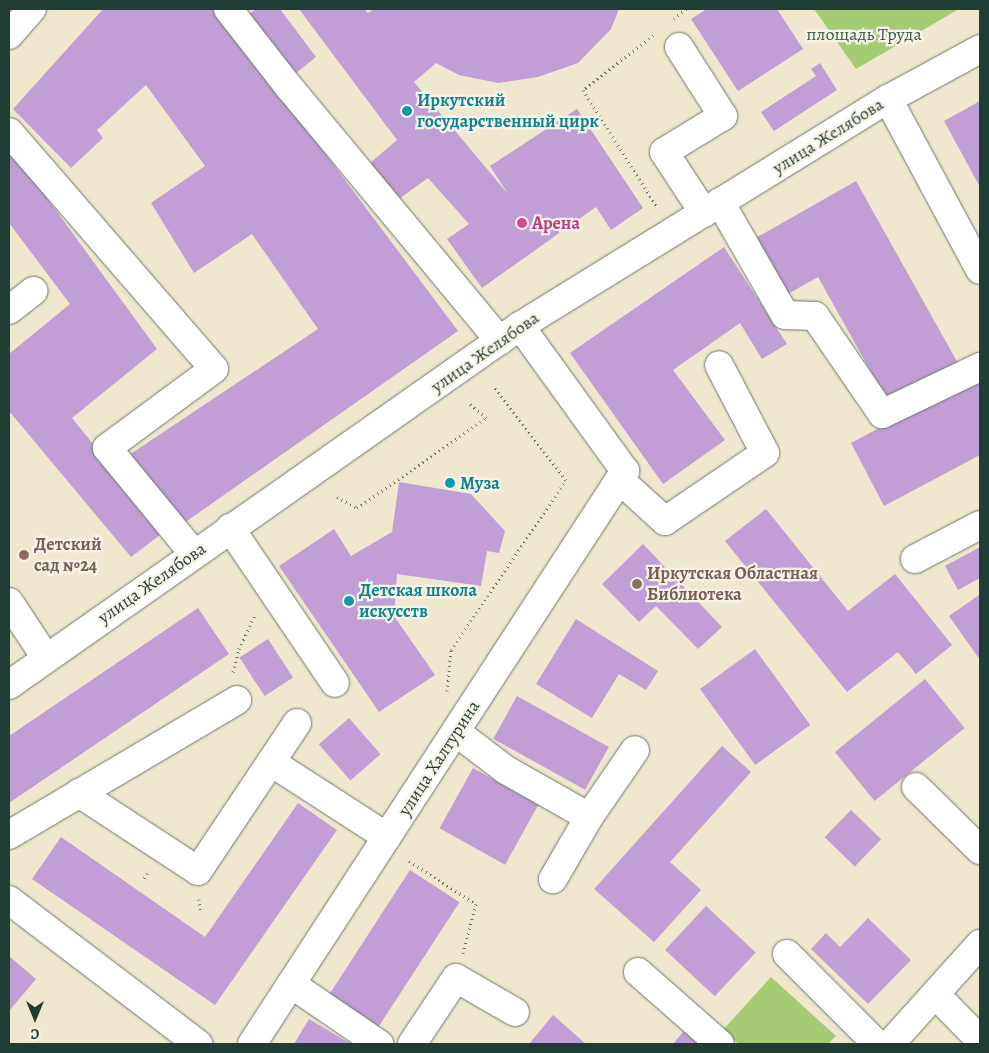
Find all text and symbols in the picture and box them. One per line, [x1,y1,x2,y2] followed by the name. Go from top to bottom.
[806,23,922,45] park label: площадь Труда
[417,90,599,132] place label: Иркутский государственный цирк
[769,93,887,179] street label: улица Желябова
[401,105,413,117] marker: Иркутский государственный цирк
[532,212,580,234] place label: Арена
[516,217,528,229] marker: Арена
[427,307,543,397] street label: улица Желябова
[460,472,500,494] place label: Муза
[444,477,456,489] marker: Муза
[34,534,102,576] place label: Детский сад №24
[94,538,210,628] street label: улица Желябова
[18,549,30,561] marker: Детский сад №24
[647,563,818,606] place label: Иркутская Областная Библиотека
[631,578,643,590] marker: Иркутская Областная Библиотека
[359,580,477,622] place label: Детская школа искусств
[343,595,355,607] marker: Детская школа искусств
[394,696,484,820] street label: улица Халтурина
[10,993,60,1043] north arrow
[31,1024,39,1043] text: С

